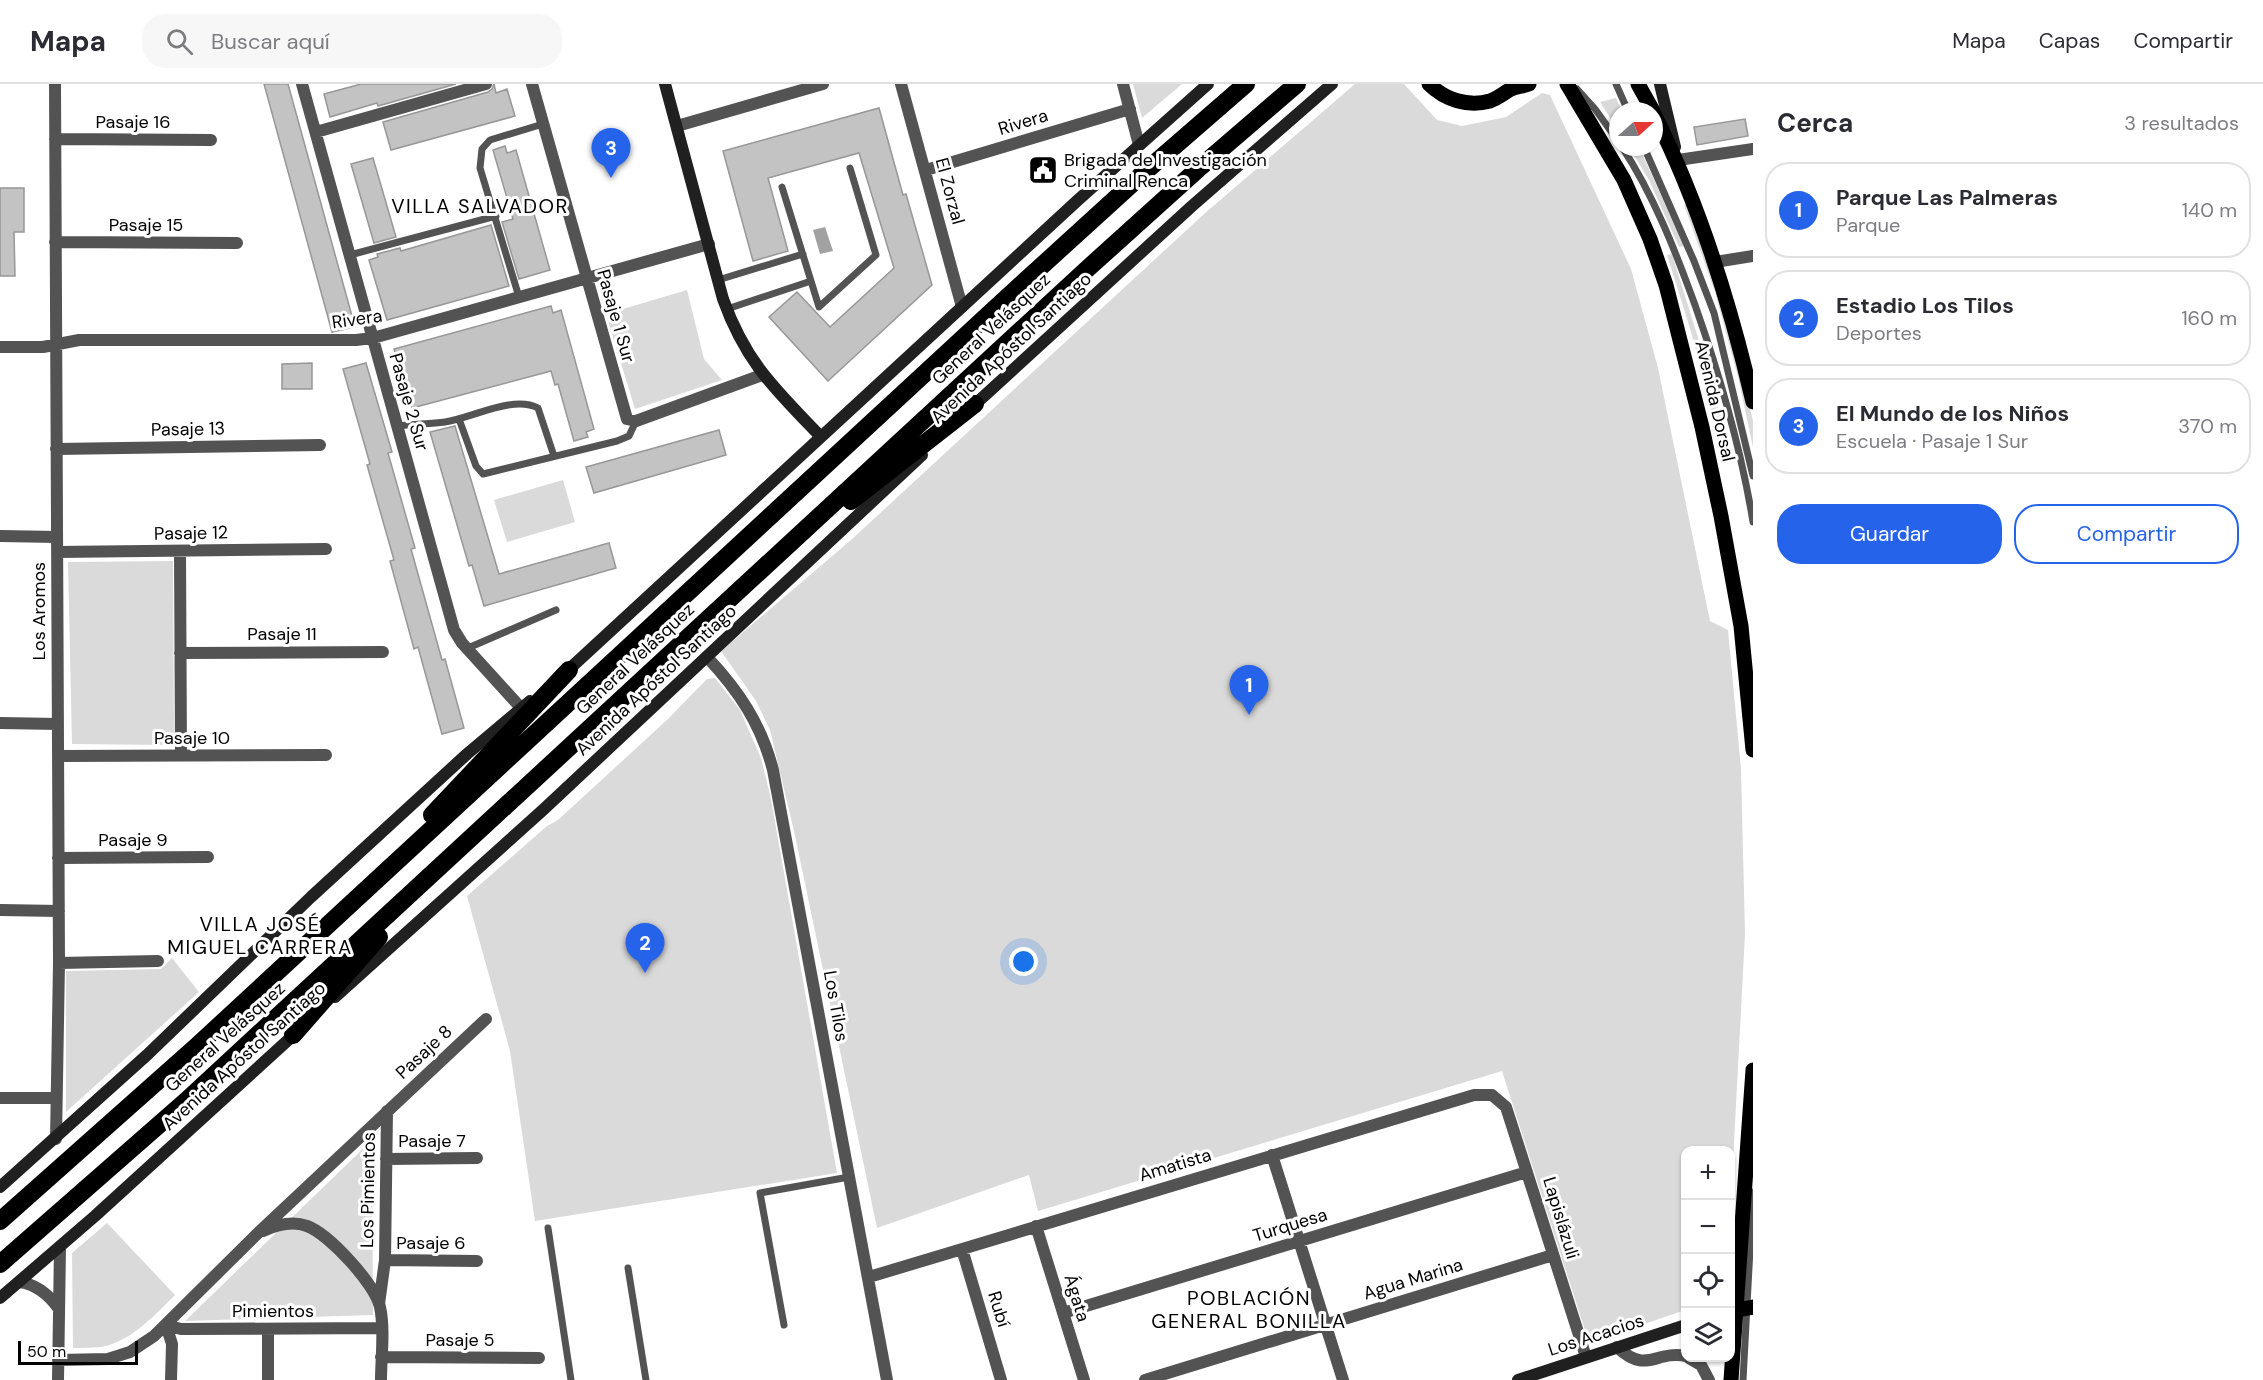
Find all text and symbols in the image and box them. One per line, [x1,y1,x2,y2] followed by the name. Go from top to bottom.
[142,14,562,68] search box
[30,23,106,60] text: Mapa
[163,25,196,58] icon: search
[211,27,330,56] text: Buscar aquí
[1952,27,2006,55] text: Mapa
[2039,27,2100,55] text: Capas
[2133,27,2233,55] text: Compartir
[1609,102,1663,156] north arrow
[995,103,1051,141] street label: Rivera
[1777,106,1853,140] text: Cerca
[96,110,170,134] street label: Pasaje 16
[2124,110,2239,136] text: 3 resultados
[592,128,630,178] pin: 3
[1064,148,1267,193] place label: Brigada de Investigación Criminal Renca
[1027,154,1059,186] public building icon: Brigada de Investigación Criminal Renca
[930,155,970,227] street label: El Zorzal
[1836,183,2058,212] text: Parque Las Palmeras
[391,193,569,219] district label: VILLA SALVADOR
[1795,197,1802,223] text: 1
[2182,197,2237,223] text: 140 m
[1836,212,1900,238] text: Parque
[109,213,183,237] street label: Pasaje 15
[591,267,641,366] street label: Pasaje 1 Sur
[925,267,1097,429] street label: Avenida Apóstol Santiago
[927,268,1055,390] street label: General Velásquez
[1836,291,2014,320] text: Estadio Los Tilos
[330,304,384,334] street label: Rivera
[1793,305,1804,331] text: 2
[2181,305,2237,331] text: 160 m
[1836,320,1922,346] text: Deportes
[1689,338,1741,464] street label: Avenida Dorsal
[384,350,434,454] street label: Pasaje 2 Sur
[1836,399,2069,428] text: El Mundo de los Niños
[1792,413,1805,439] text: 3
[2178,413,2237,439] text: 370 m
[151,416,225,442] street label: Pasaje 13
[1836,428,2028,454] text: Escuela · Pasaje 1 Sur
[1777,504,2002,564] button: Guardar
[2014,504,2239,564] button: Compartir
[154,520,228,546] street label: Pasaje 12
[27,562,51,660] street label: Los Aromos
[571,598,699,720] street label: General Velásquez
[570,599,742,761] street label: Avenida Apóstol Santiago
[247,622,317,646] street label: Pasaje 11
[1230,666,1268,715] pin: 1
[154,726,230,750] street label: Pasaje 10
[98,828,168,852] street label: Pasaje 9
[167,911,353,960] district label: VILLA JOSÉ MIGUEL CARRERA
[626,924,664,973] pin: 2
[1009,947,1038,976] your location
[818,969,854,1043] street label: Los Tilos
[157,976,331,1136] street label: Avenida Apóstol Santiago
[160,977,290,1097] street label: General Velásquez
[391,1020,457,1084] street label: Pasaje 8
[398,1129,466,1153] street label: Pasaje 7
[355,1132,381,1248] street label: Los Pimientos
[1136,1143,1214,1187] street label: Amatista
[1681,1146,1735,1362] map controls
[1681,1146,1735,1200] button: +
[1537,1174,1585,1262] street label: Lapislázuli
[1681,1200,1735,1254] button: −
[1250,1202,1330,1248] street label: Turquesa
[396,1231,466,1255] street label: Pasaje 6
[1360,1252,1466,1306] street label: Agua Marina
[1681,1254,1735,1308] button: locate
[1058,1271,1096,1325] street label: Ágata
[1151,1285,1347,1334] district label: POBLACIÓN GENERAL BONILLA
[982,1288,1016,1330] street label: Rubí
[232,1299,314,1323] street label: Pimientos
[1545,1308,1647,1362] street label: Los Acacios
[1681,1308,1735,1362] button: layers
[425,1328,495,1352] street label: Pasaje 5
[18,1338,138,1366] scale bar
[27,1341,66,1362] text: 50 m

